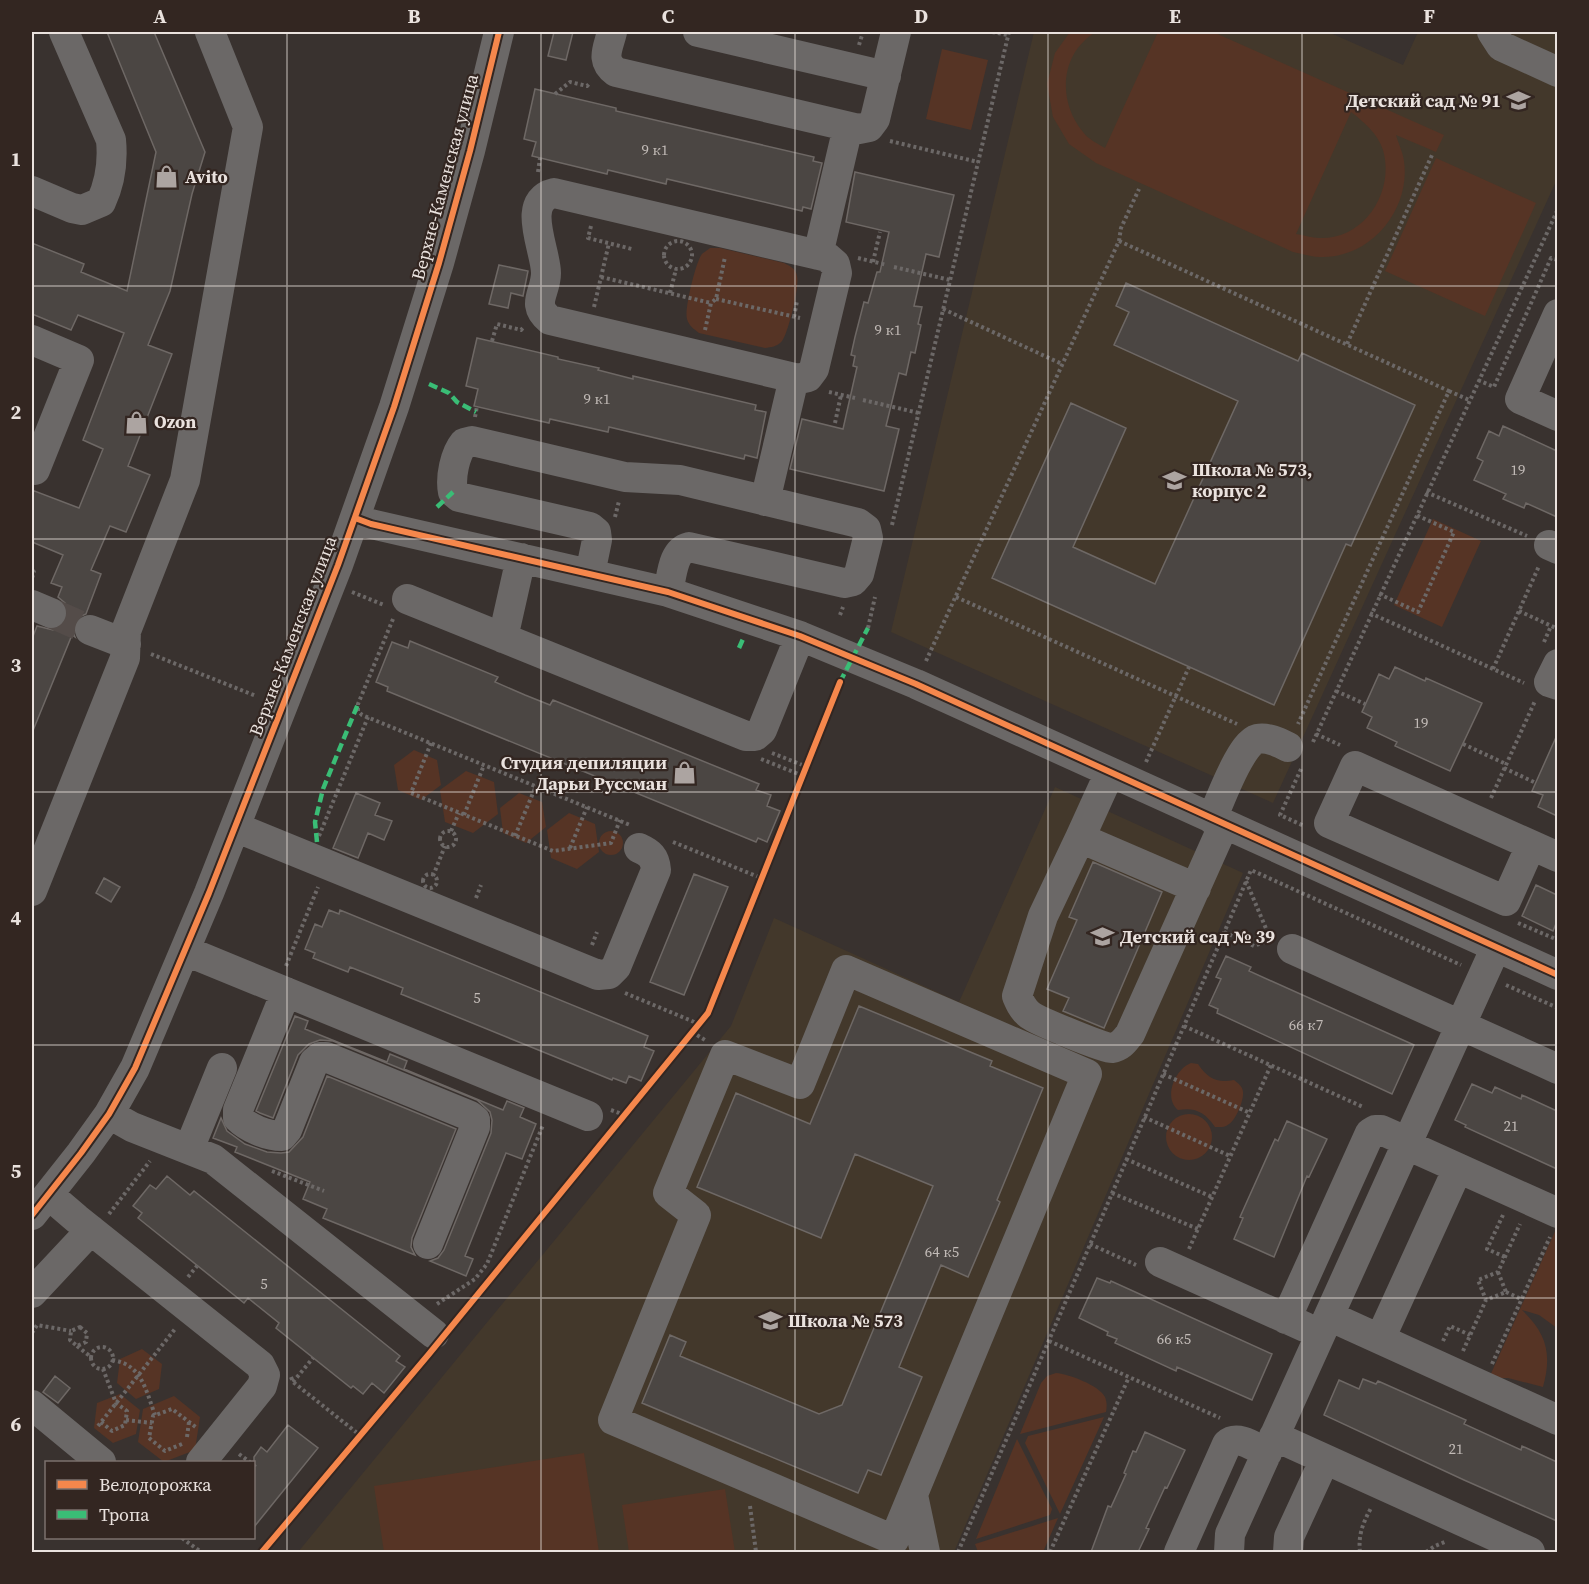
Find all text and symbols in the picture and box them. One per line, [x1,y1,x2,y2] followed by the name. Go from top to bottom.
[153,2,167,30] text: A
[407,2,421,30] text: B
[662,2,674,30] text: C
[914,2,928,30] text: D
[1169,2,1181,30] text: E
[1423,2,1435,30] text: F
[405,70,484,283] street label: Верхне-Каменская улица
[1346,88,1501,113] place label: Детский сад № 91
[1506,88,1532,114] school or university icon: Детский сад № 91
[642,139,668,160] house number: 9 к1
[11,145,21,173] text: 1
[154,164,180,190] shop icon: Avito
[185,164,228,189] place label: Avito
[875,319,901,340] house number: 9 к1
[584,388,610,409] house number: 9 к1
[11,398,22,426] text: 2
[123,409,149,435] shop icon: Ozon
[154,409,196,434] place label: Ozon
[1192,457,1313,503] place label: Школа № 573, корпус 2
[1510,459,1526,480] house number: 19
[1161,467,1187,493] school or university icon: Школа № 573, корпус 2
[243,531,343,740] street label: Верхне-Каменская улица
[11,651,22,679] text: 3
[1413,712,1429,733] house number: 19
[501,750,667,796] place label: Студия депиляции Дарьи Руссман
[672,760,698,786] shop icon: Студия депиляции Дарьи Руссман
[11,904,22,932] text: 4
[1089,924,1115,950] school or university icon: Детский сад № 39
[1120,924,1275,949] place label: Детский сад № 39
[473,987,481,1008] house number: 5
[1289,1014,1323,1035] house number: 66 к7
[1503,1115,1519,1136] house number: 21
[11,1157,22,1185] text: 5
[925,1241,959,1262] house number: 64 к5
[260,1273,268,1294] house number: 5
[757,1308,783,1334] school or university icon: Школа № 573
[788,1308,903,1333] place label: Школа № 573
[1157,1328,1191,1349] house number: 66 к5
[11,1410,22,1438] text: 6
[1448,1438,1464,1459] house number: 21
[45,1461,255,1539] legend
[99,1472,212,1497] text: Велодорожка
[99,1502,150,1527] text: Тропа

